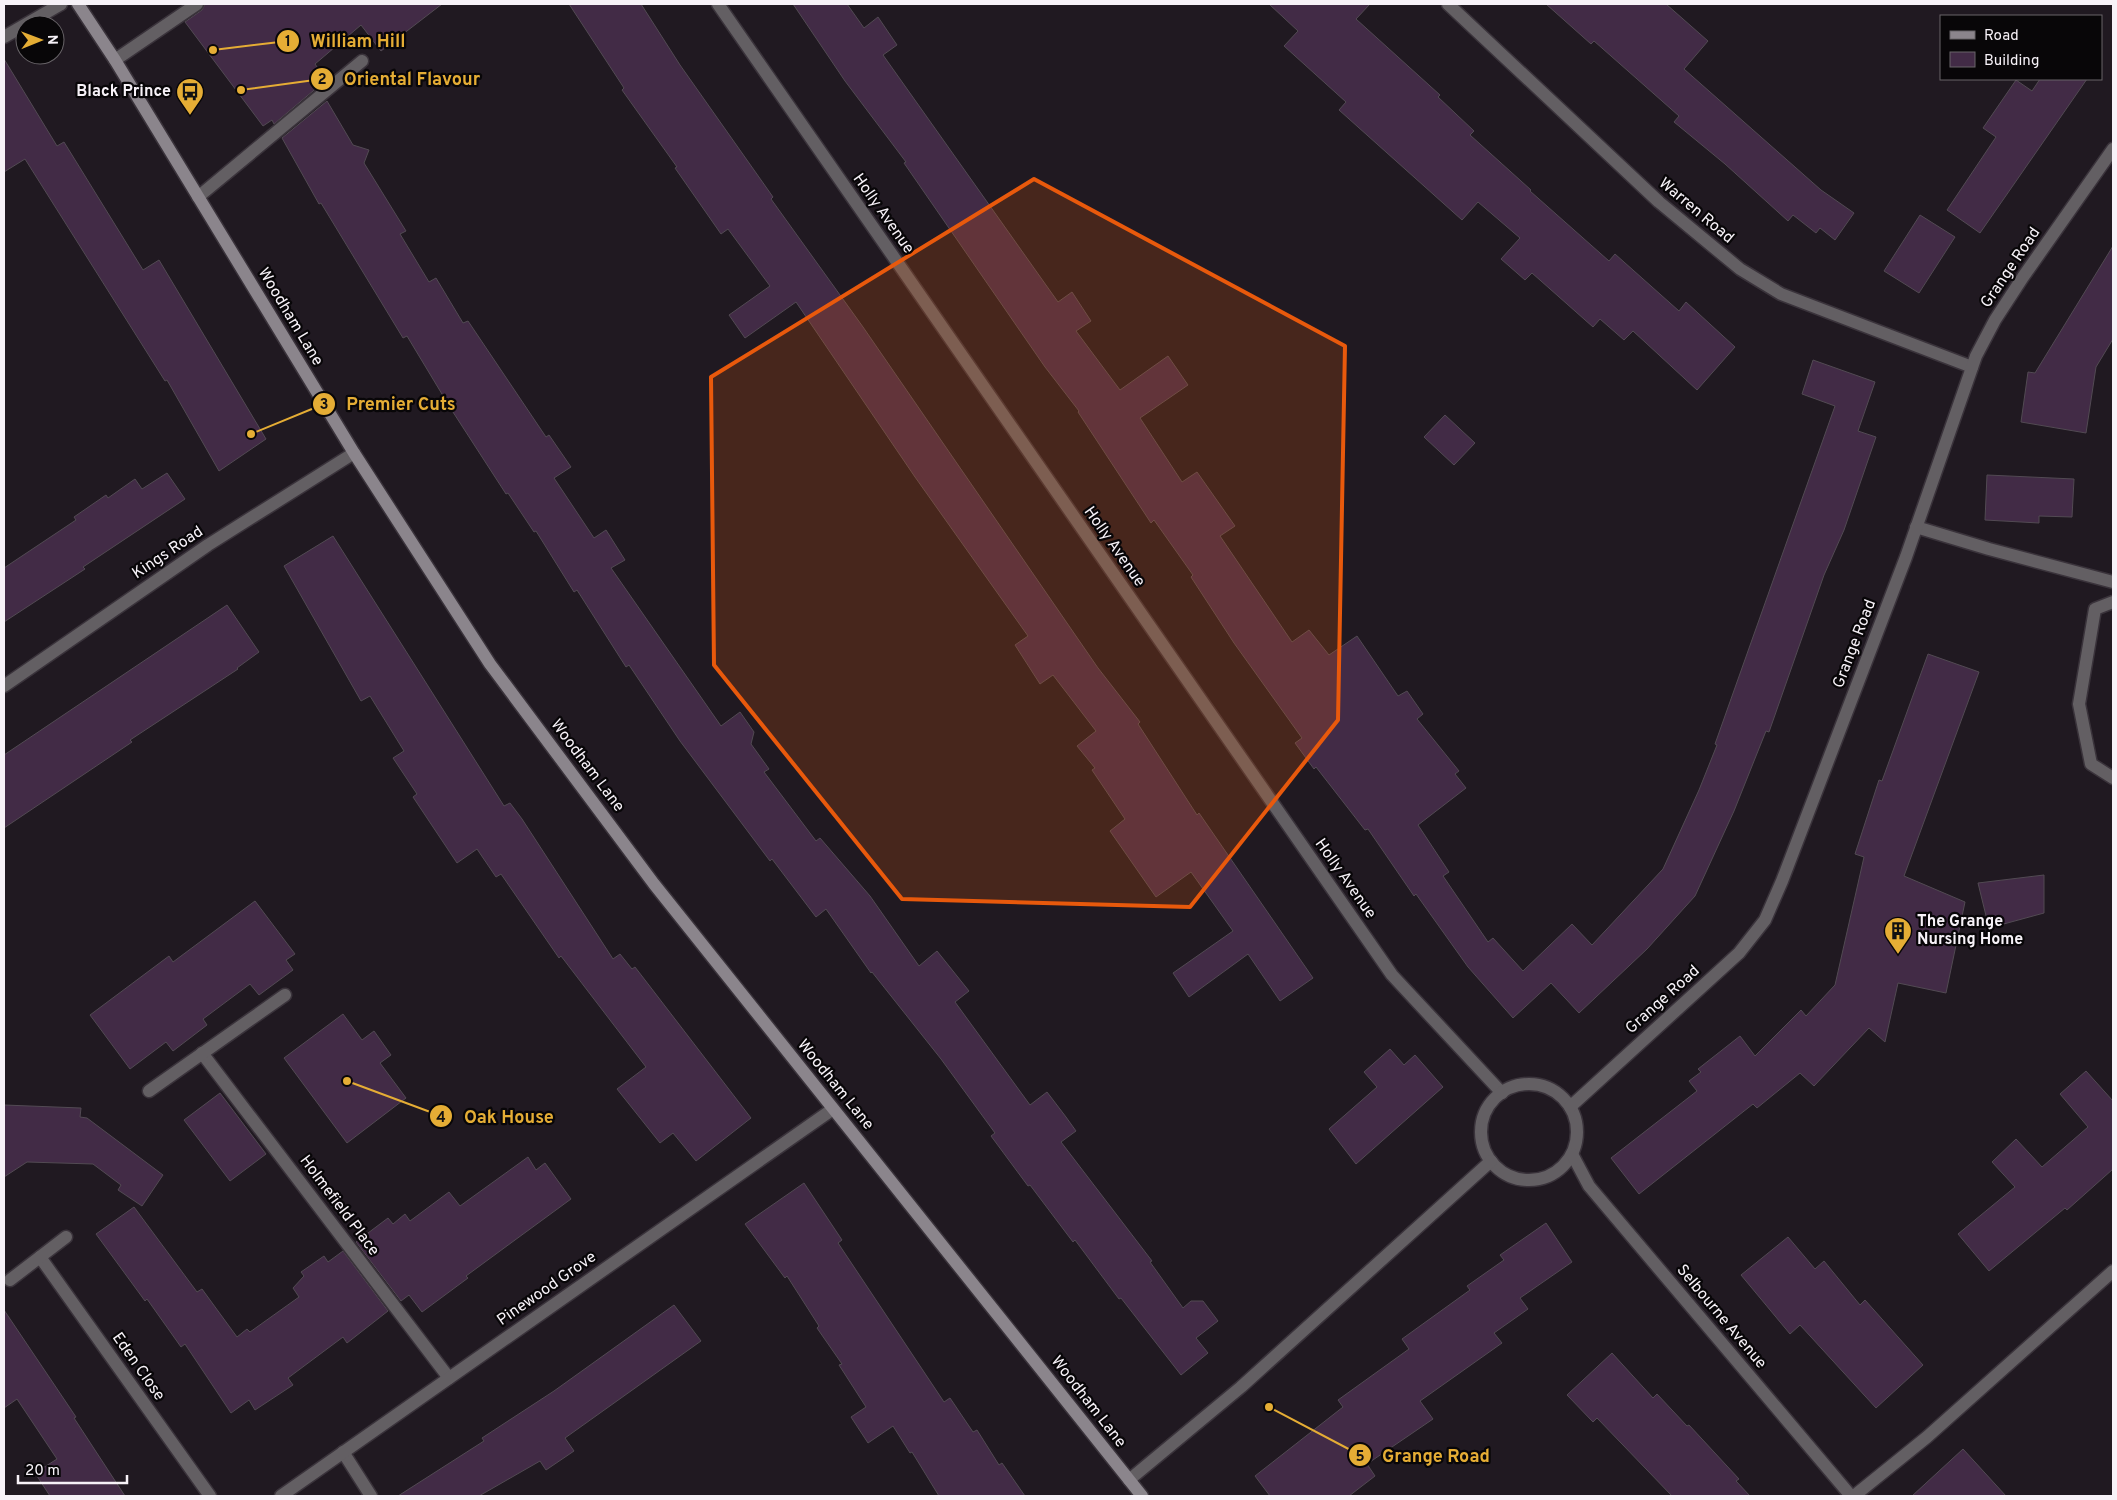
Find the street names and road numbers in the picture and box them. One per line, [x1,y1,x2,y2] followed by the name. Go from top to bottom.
[848,170,918,258] street label: Holly Avenue
[1654,174,1738,248] street label: Warren Road
[1977,224,2045,312] street label: Grange Road
[253,264,327,370] street label: Woodham Lane
[1079,503,1149,591] street label: Holly Avenue
[129,522,207,584] street label: Kings Road
[1829,597,1881,691] street label: Grange Road
[546,716,628,816] street label: Woodham Lane
[1310,835,1380,923] street label: Holly Avenue
[1622,961,1704,1039] street label: Grange Road
[792,1036,878,1134] street label: Woodham Lane
[295,1152,383,1260] street label: Holmefield Place
[493,1247,601,1331] street label: Pinewood Grove
[1672,1261,1770,1373] street label: Selbourne Avenue
[107,1329,169,1405] street label: Eden Close
[1046,1352,1130,1452] street label: Woodham Lane

